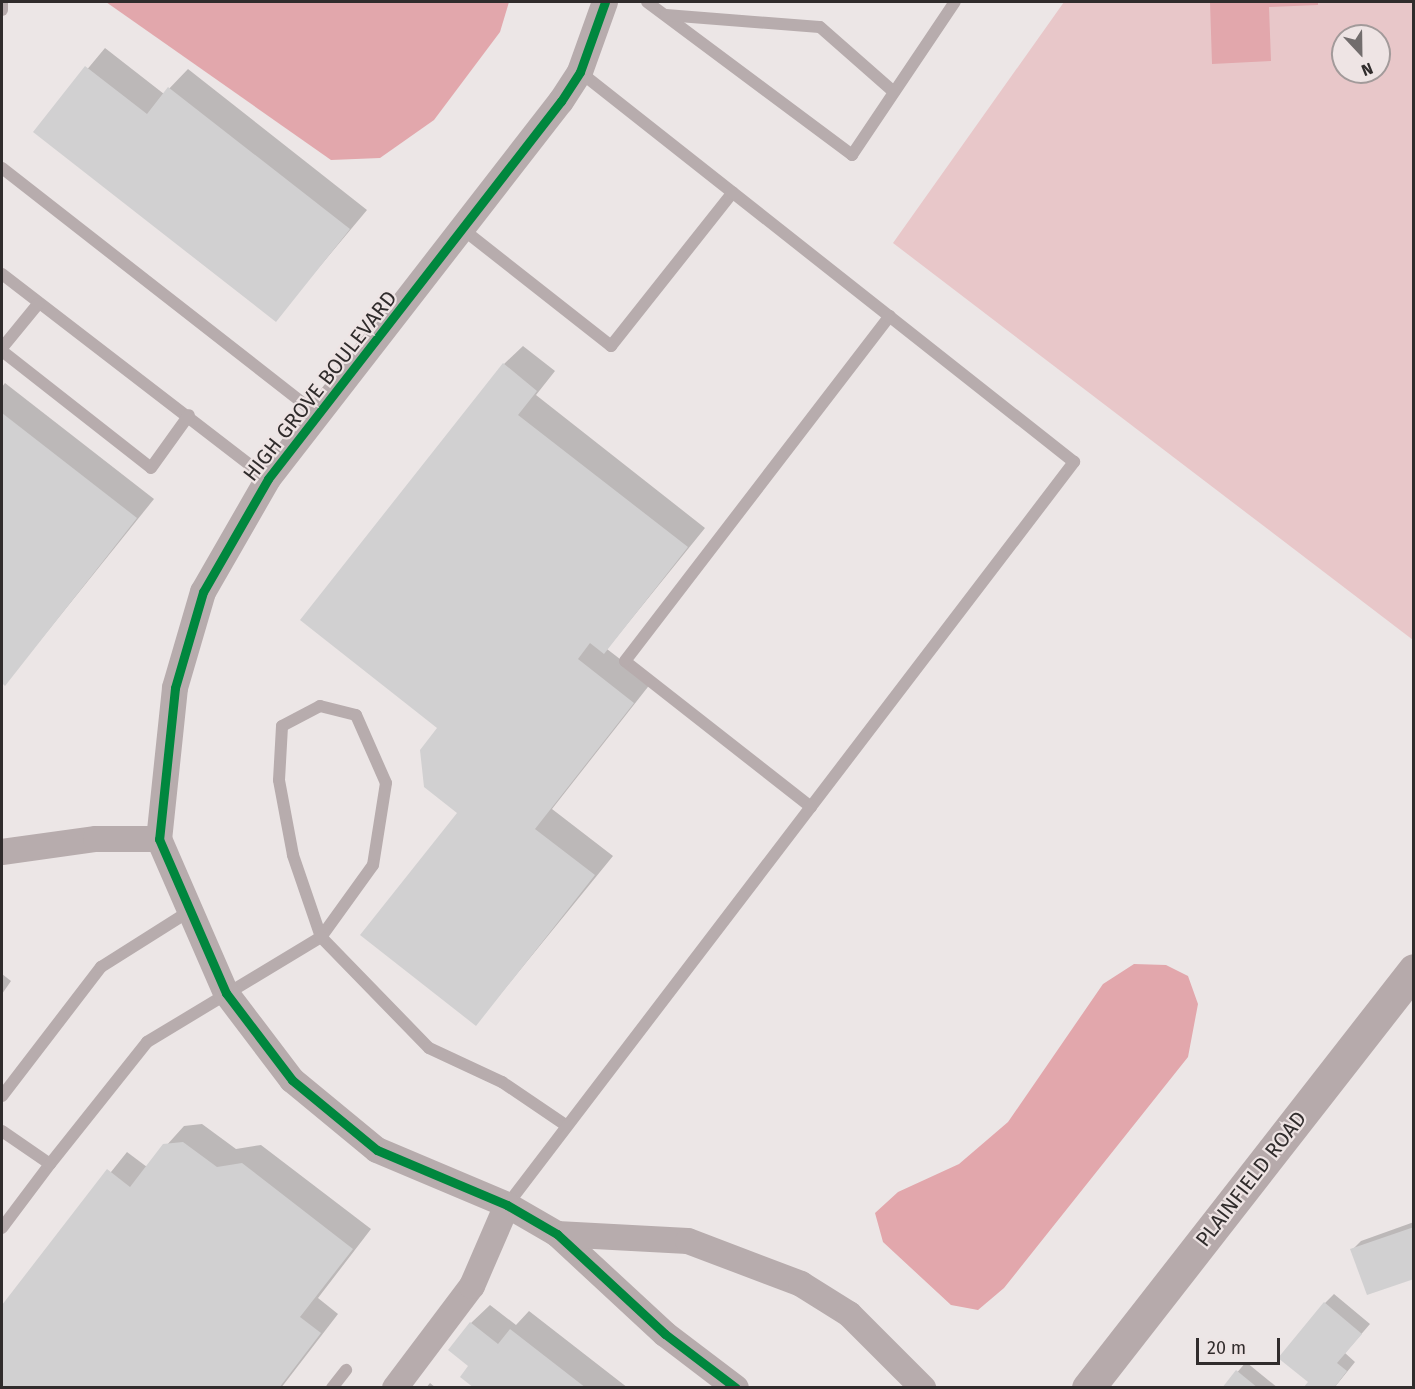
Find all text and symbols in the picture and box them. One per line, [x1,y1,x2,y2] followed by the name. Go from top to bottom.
[1331,24,1391,84] north arrow
[1359,59,1376,80] text: N
[238,286,402,486] street label: HIGH GROVE BOULEVARD
[1190,1106,1312,1252] street label: PLAINFIELD ROAD
[1199,1326,1283,1364] scale bar
[1207,1337,1246,1359] text: 20 m

